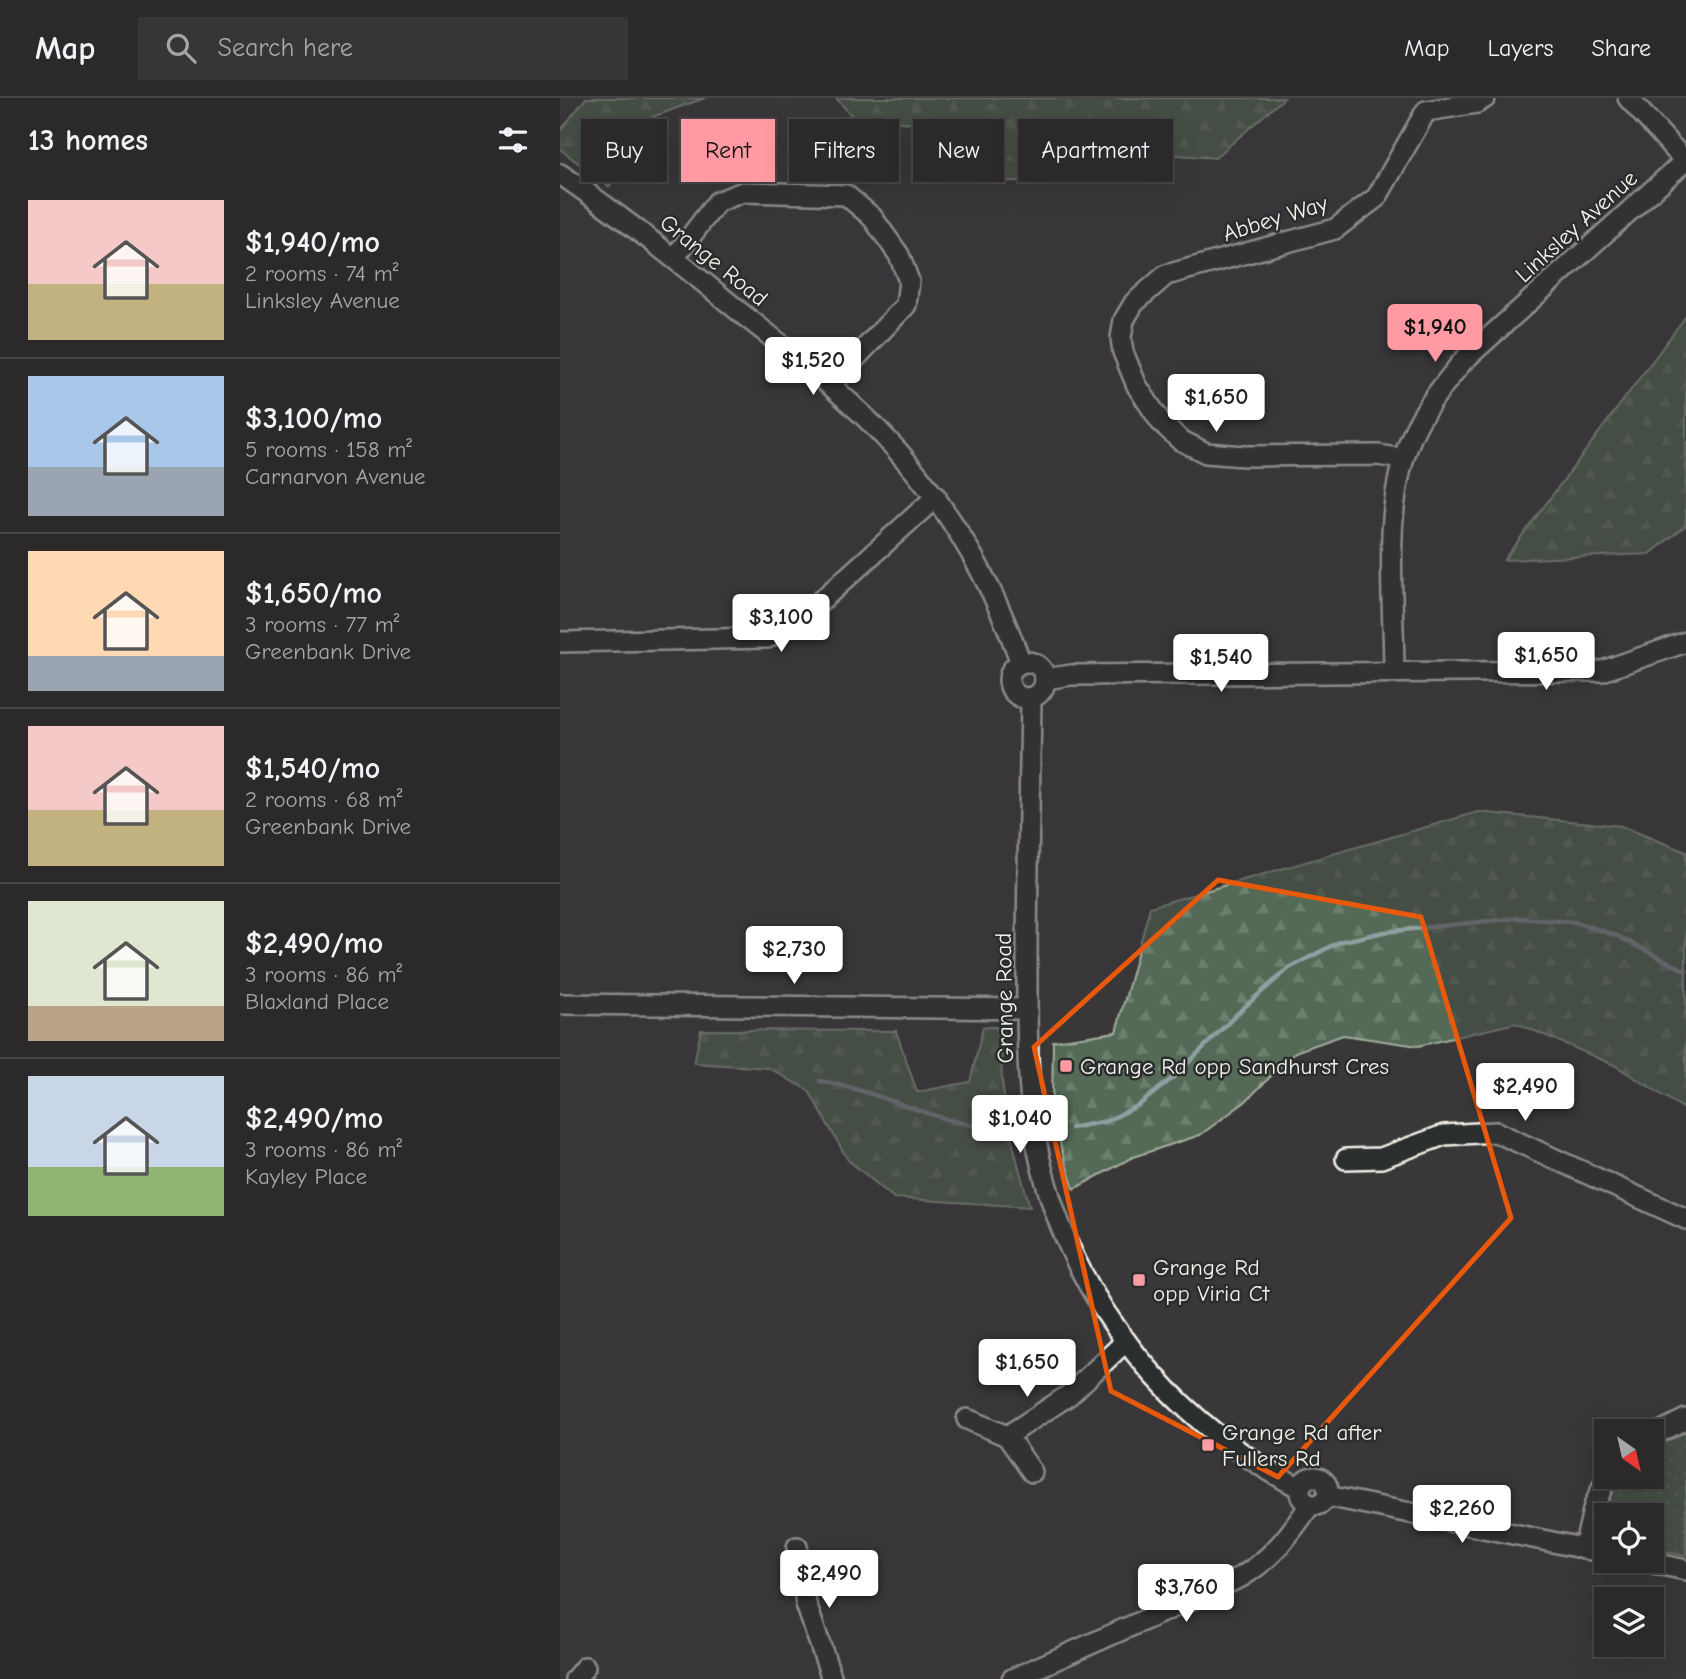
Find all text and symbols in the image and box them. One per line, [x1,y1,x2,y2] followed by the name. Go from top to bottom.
[138,17,628,80] search box
[35,29,96,67] text: Map
[162,29,200,67] icon: search
[218,33,353,63] text: Search here
[1404,34,1450,62] text: Map
[1488,34,1553,62] text: Layers
[1591,34,1651,62] text: Share
[581,119,667,182] chip: Buy
[681,119,775,182] chip: Rent
[789,119,899,182] chip: Filters
[913,119,1004,182] chip: New
[1018,119,1173,182] chip: Apartment
[494,121,532,159] icon: filters
[28,123,148,158] text: 13 homes
[1510,165,1643,288] street label: Linksley Avenue
[1220,190,1331,247] street label: Abbey Way
[654,209,773,312] street label: Grange Road
[245,225,380,260] text: $1,940/mo
[84,228,168,312] icon: home
[245,260,398,287] text: 2 rooms · 74 m²
[245,287,400,314] text: Linksley Avenue
[1378,304,1492,364] pin: $1,940
[1403,313,1467,340] text: $1,940
[756,338,870,397] pin: $1,520
[781,346,845,373] text: $1,520
[1159,374,1273,434] pin: $1,650
[1184,383,1248,410] text: $1,650
[245,401,382,436] text: $3,100/mo
[84,404,168,488] icon: home
[245,436,412,463] text: 5 rooms · 158 m²
[245,463,426,490] text: Carnarvon Avenue
[245,576,382,611] text: $1,650/mo
[84,579,168,663] icon: home
[724,594,838,654] pin: $3,100
[749,603,813,630] text: $3,100
[245,611,400,638] text: 3 rooms · 77 m²
[1489,632,1603,692] pin: $1,650
[1164,634,1278,694] pin: $1,540
[245,638,411,665] text: Greenbank Drive
[1514,641,1578,668] text: $1,650
[1189,643,1253,670] text: $1,540
[245,751,380,786] text: $1,540/mo
[84,754,168,838] icon: home
[245,786,403,813] text: 2 rooms · 68 m²
[245,813,411,840] text: Greenbank Drive
[245,926,383,961] text: $2,490/mo
[737,926,851,986] pin: $2,730
[84,929,168,1013] icon: home
[990,932,1019,1064] street label: Grange Road
[762,935,826,962] text: $2,730
[245,961,402,988] text: 3 rooms · 86 m²
[245,988,389,1015] text: Blaxland Place
[1080,1053,1389,1080] place label: Grange Rd opp Sandhurst Cres
[1058,1058,1074,1074] marker: Grange Rd opp Sandhurst Cres
[1468,1063,1582,1123] pin: $2,490
[1492,1072,1558,1099] text: $2,490
[963,1096,1077,1155] pin: $1,040
[245,1101,383,1136] text: $2,490/mo
[84,1104,168,1188] icon: home
[988,1104,1052,1131] text: $1,040
[245,1136,402,1163] text: 3 rooms · 86 m²
[245,1163,367,1190] text: Kayley Place
[1153,1254,1271,1307] place label: Grange Rd opp Viria Ct
[1131,1272,1147,1288] marker: Grange Rd opp Viria Ct
[970,1340,1084,1399] pin: $1,650
[995,1348,1059,1375] text: $1,650
[1222,1419,1382,1472] place label: Grange Rd after Fullers Rd
[1594,1419,1664,1489] north arrow
[1594,1419,1664,1657] map controls
[1200,1437,1216,1453] marker: Grange Rd after Fullers Rd
[1405,1486,1519,1545] pin: $2,260
[1429,1494,1495,1521] text: $2,260
[1594,1503,1664,1573] button: locate
[772,1550,886,1610] pin: $2,490
[796,1559,862,1586] text: $2,490
[1129,1564,1243,1624] pin: $3,760
[1154,1573,1218,1600] text: $3,760
[1594,1587,1664,1657] button: layers

